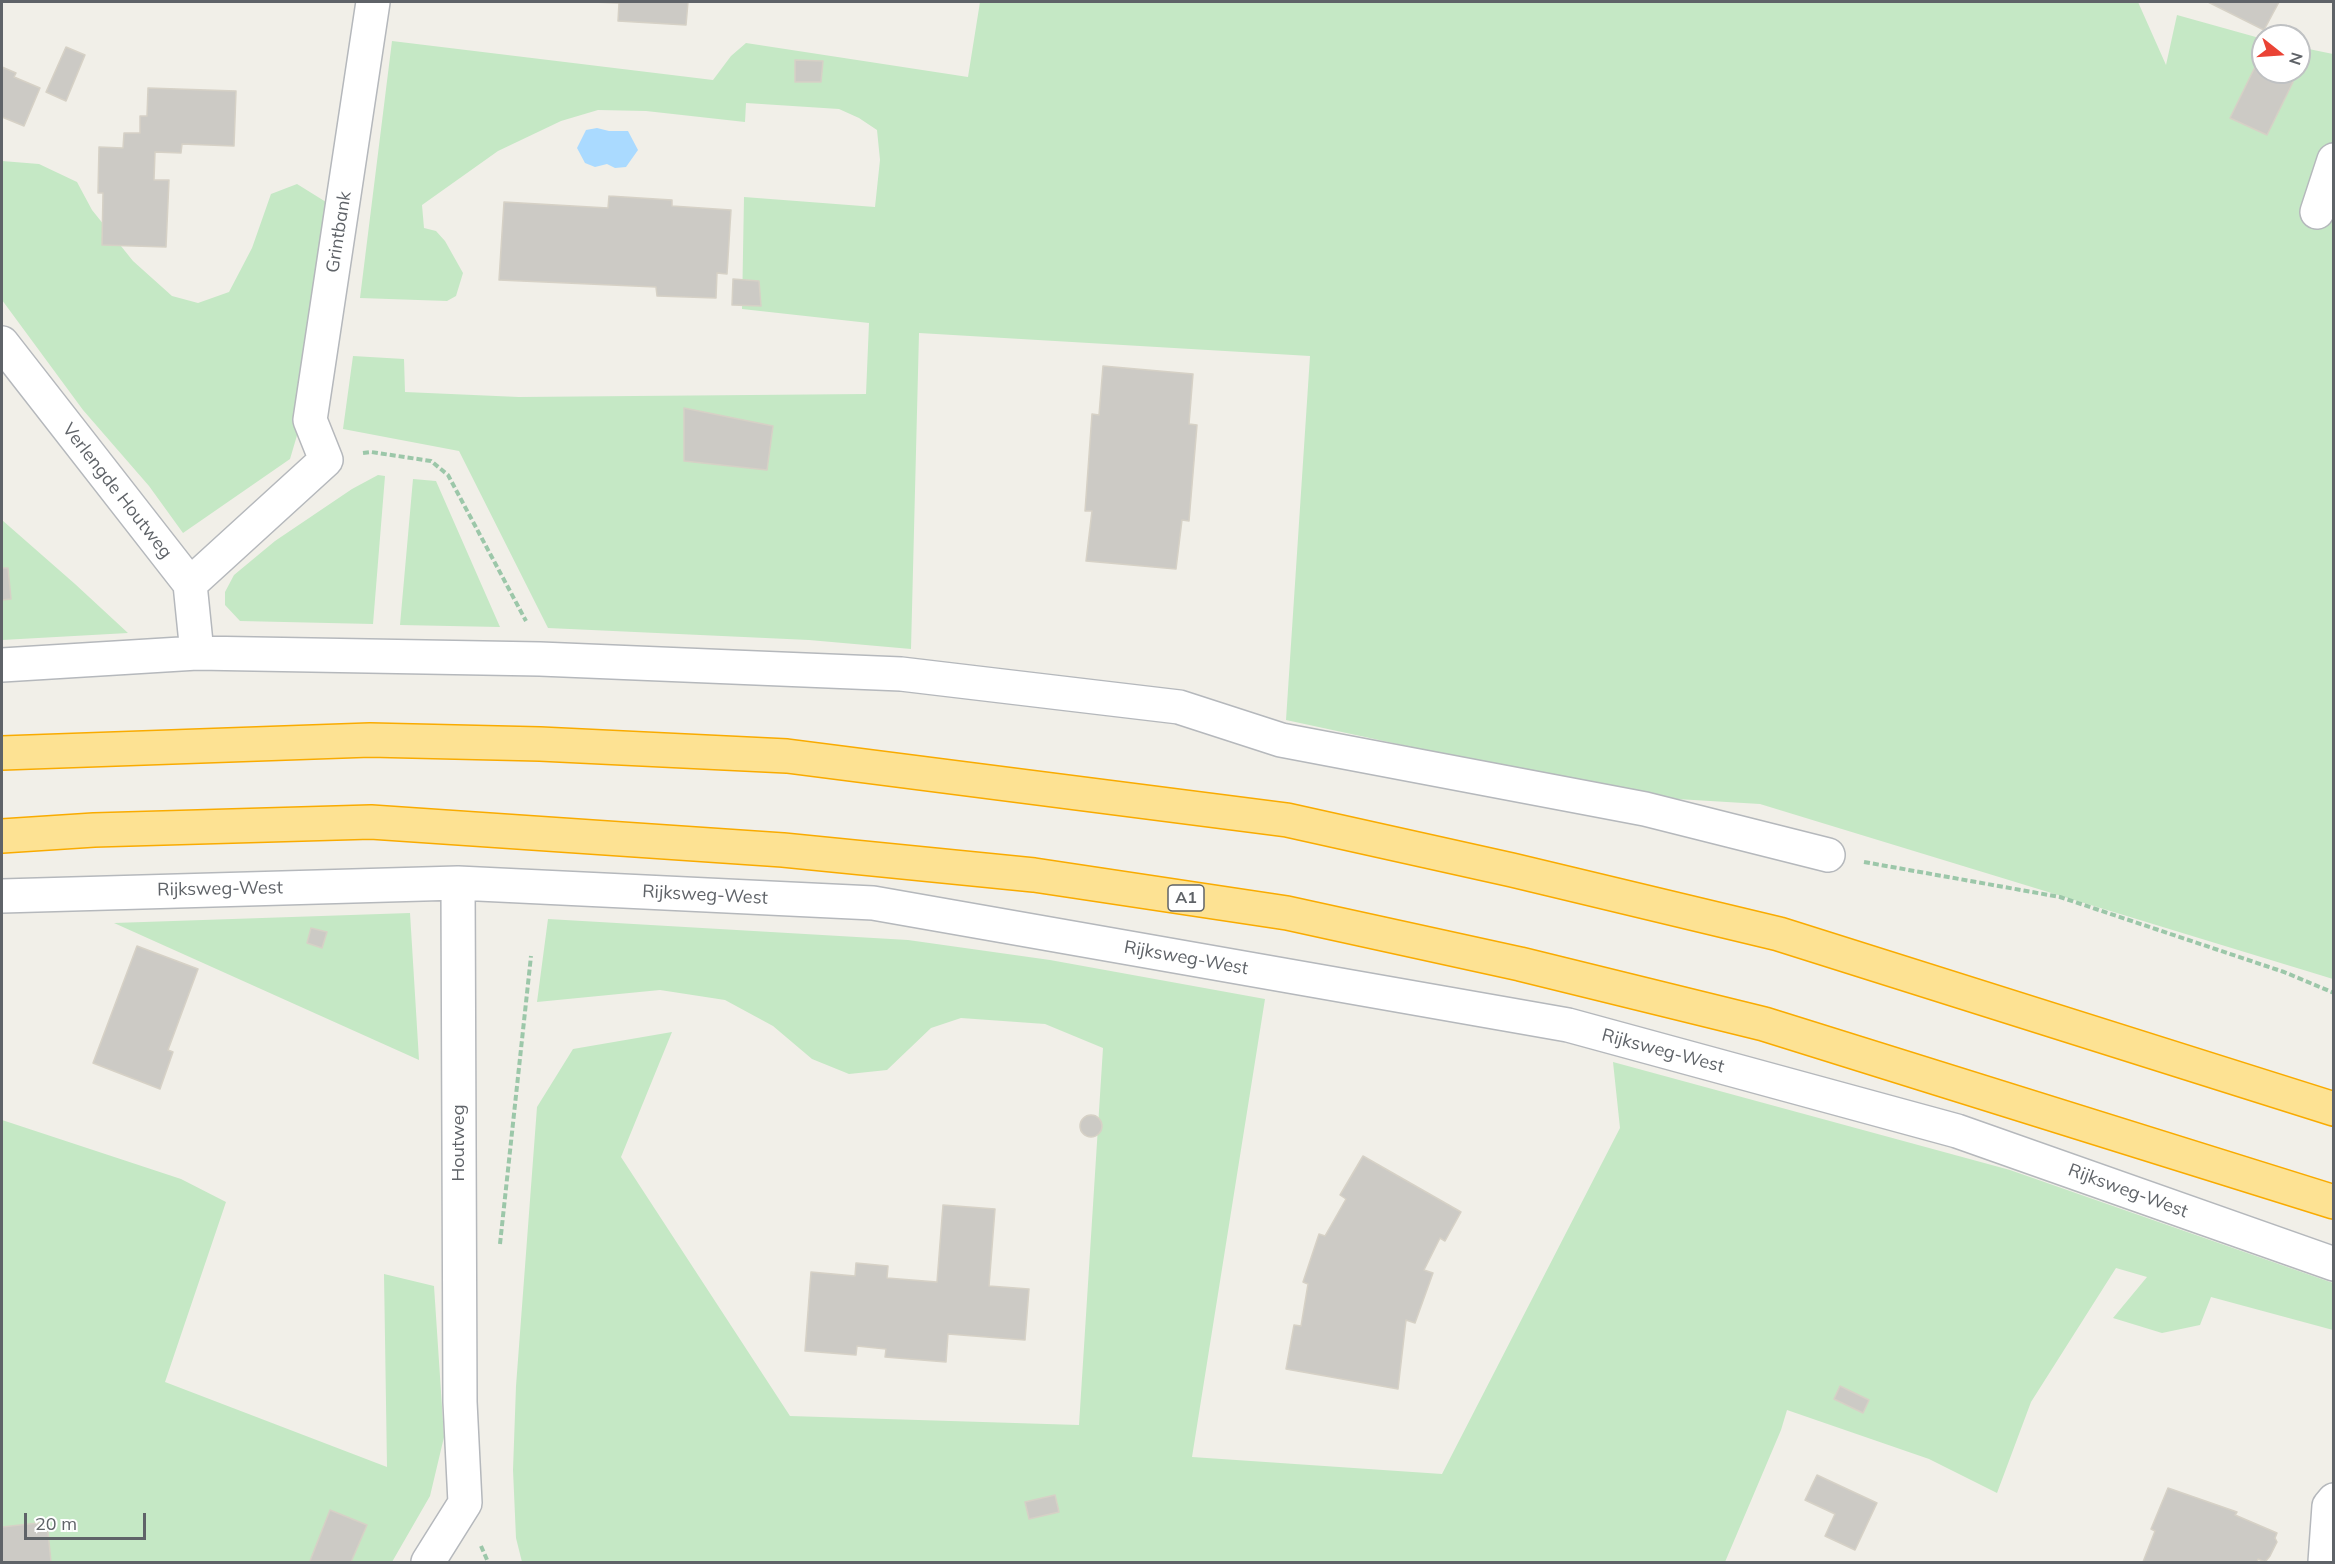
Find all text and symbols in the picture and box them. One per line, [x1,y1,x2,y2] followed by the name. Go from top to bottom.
[2251,24,2311,84] north arrow
[2285,50,2308,67] text: N
[322,190,356,274] street label: Grintbank
[58,419,176,563] street label: Verlengde Houtweg
[157,877,283,901] street label: Rijksweg-West
[642,881,768,909] street label: Rijksweg-West
[1168,885,1204,911] road number: A1
[1122,936,1250,980] street label: Rijksweg-West
[1599,1024,1727,1078] street label: Rijksweg-West
[448,1104,470,1182] street label: Houtweg
[2065,1159,2191,1223] street label: Rijksweg-West
[27,1501,148,1539] scale bar
[35,1512,77,1535] text: 20 m

